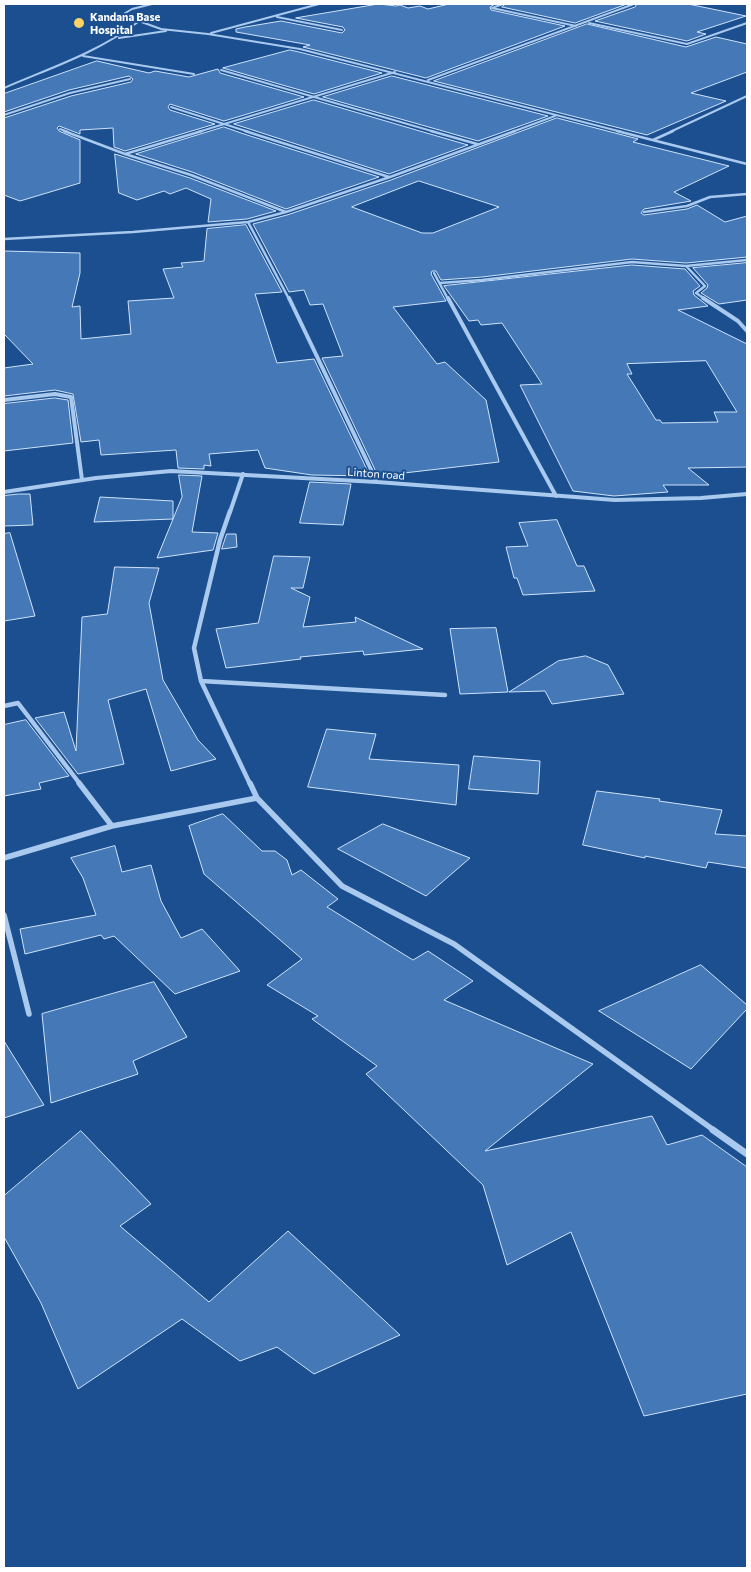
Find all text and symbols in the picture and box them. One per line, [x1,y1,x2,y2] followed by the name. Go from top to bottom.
[90,10,160,36] place label: Kandana Base Hospital
[72,16,86,30] marker: Kandana Base Hospital
[347,465,405,483] street label: Linton road

